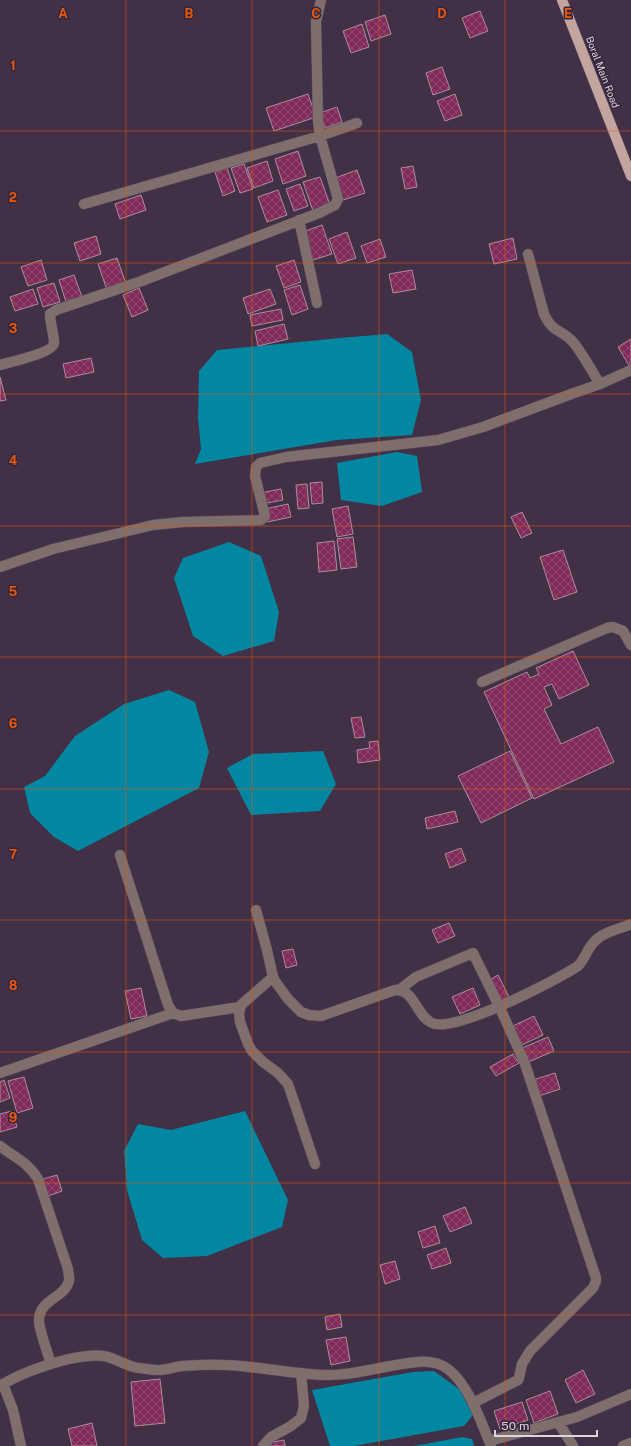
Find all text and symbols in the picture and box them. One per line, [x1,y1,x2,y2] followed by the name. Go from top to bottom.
[58,6,68,21] text: A
[185,6,194,21] text: B
[311,6,321,21] text: C
[437,6,447,21] text: D
[564,6,572,21] text: E
[584,34,622,110] street label: Boral Main Road
[10,58,16,73] text: 1
[9,190,17,205] text: 2
[9,321,18,336] text: 3
[9,453,18,468] text: 4
[9,584,18,599] text: 5
[9,716,18,731] text: 6
[9,847,17,862] text: 7
[9,978,18,993] text: 8
[9,1110,17,1125] text: 9
[495,1412,597,1438] scale bar
[501,1419,529,1433] text: 50 m

